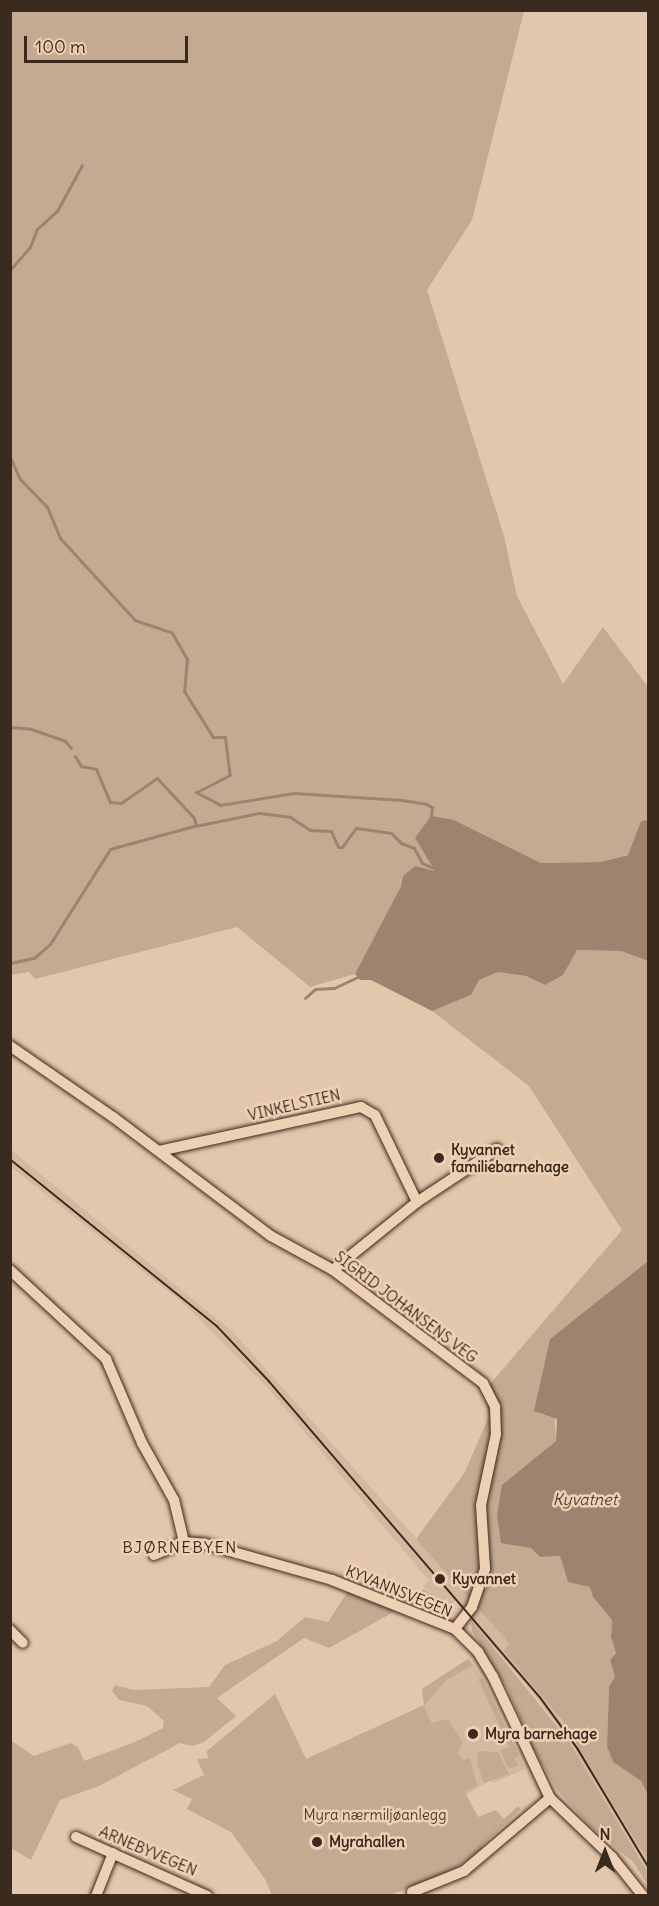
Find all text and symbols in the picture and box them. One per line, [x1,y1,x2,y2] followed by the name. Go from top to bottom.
[27,24,190,62] scale bar
[35,35,86,58] text: 100 m
[246,1086,342,1124] street label: VINKELSTIEN
[451,1140,569,1175] place label: Kyvannet familiebarnehage
[432,1151,446,1165] marker: Kyvannet familiebarnehage
[331,1247,481,1367] street label: SIGRID JOHANSENS VEG
[553,1489,617,1509] water label: Kyvatnet
[122,1537,238,1557] district label: BJØRNEBYEN
[343,1561,455,1621] street label: KYVANNSVEGEN
[452,1570,516,1588] place label: Kyvannet
[433,1572,447,1586] marker: Kyvannet
[485,1725,597,1743] place label: Myra barnehage
[466,1727,480,1741] marker: Myra barnehage
[303,1806,447,1824] park label: Myra nærmiljøanlegg
[96,1822,200,1880] street label: ARNEBYVEGEN
[575,1822,635,1882] north arrow
[599,1824,611,1844] text: N
[329,1833,405,1851] place label: Myrahallen
[310,1835,324,1849] marker: Myrahallen

